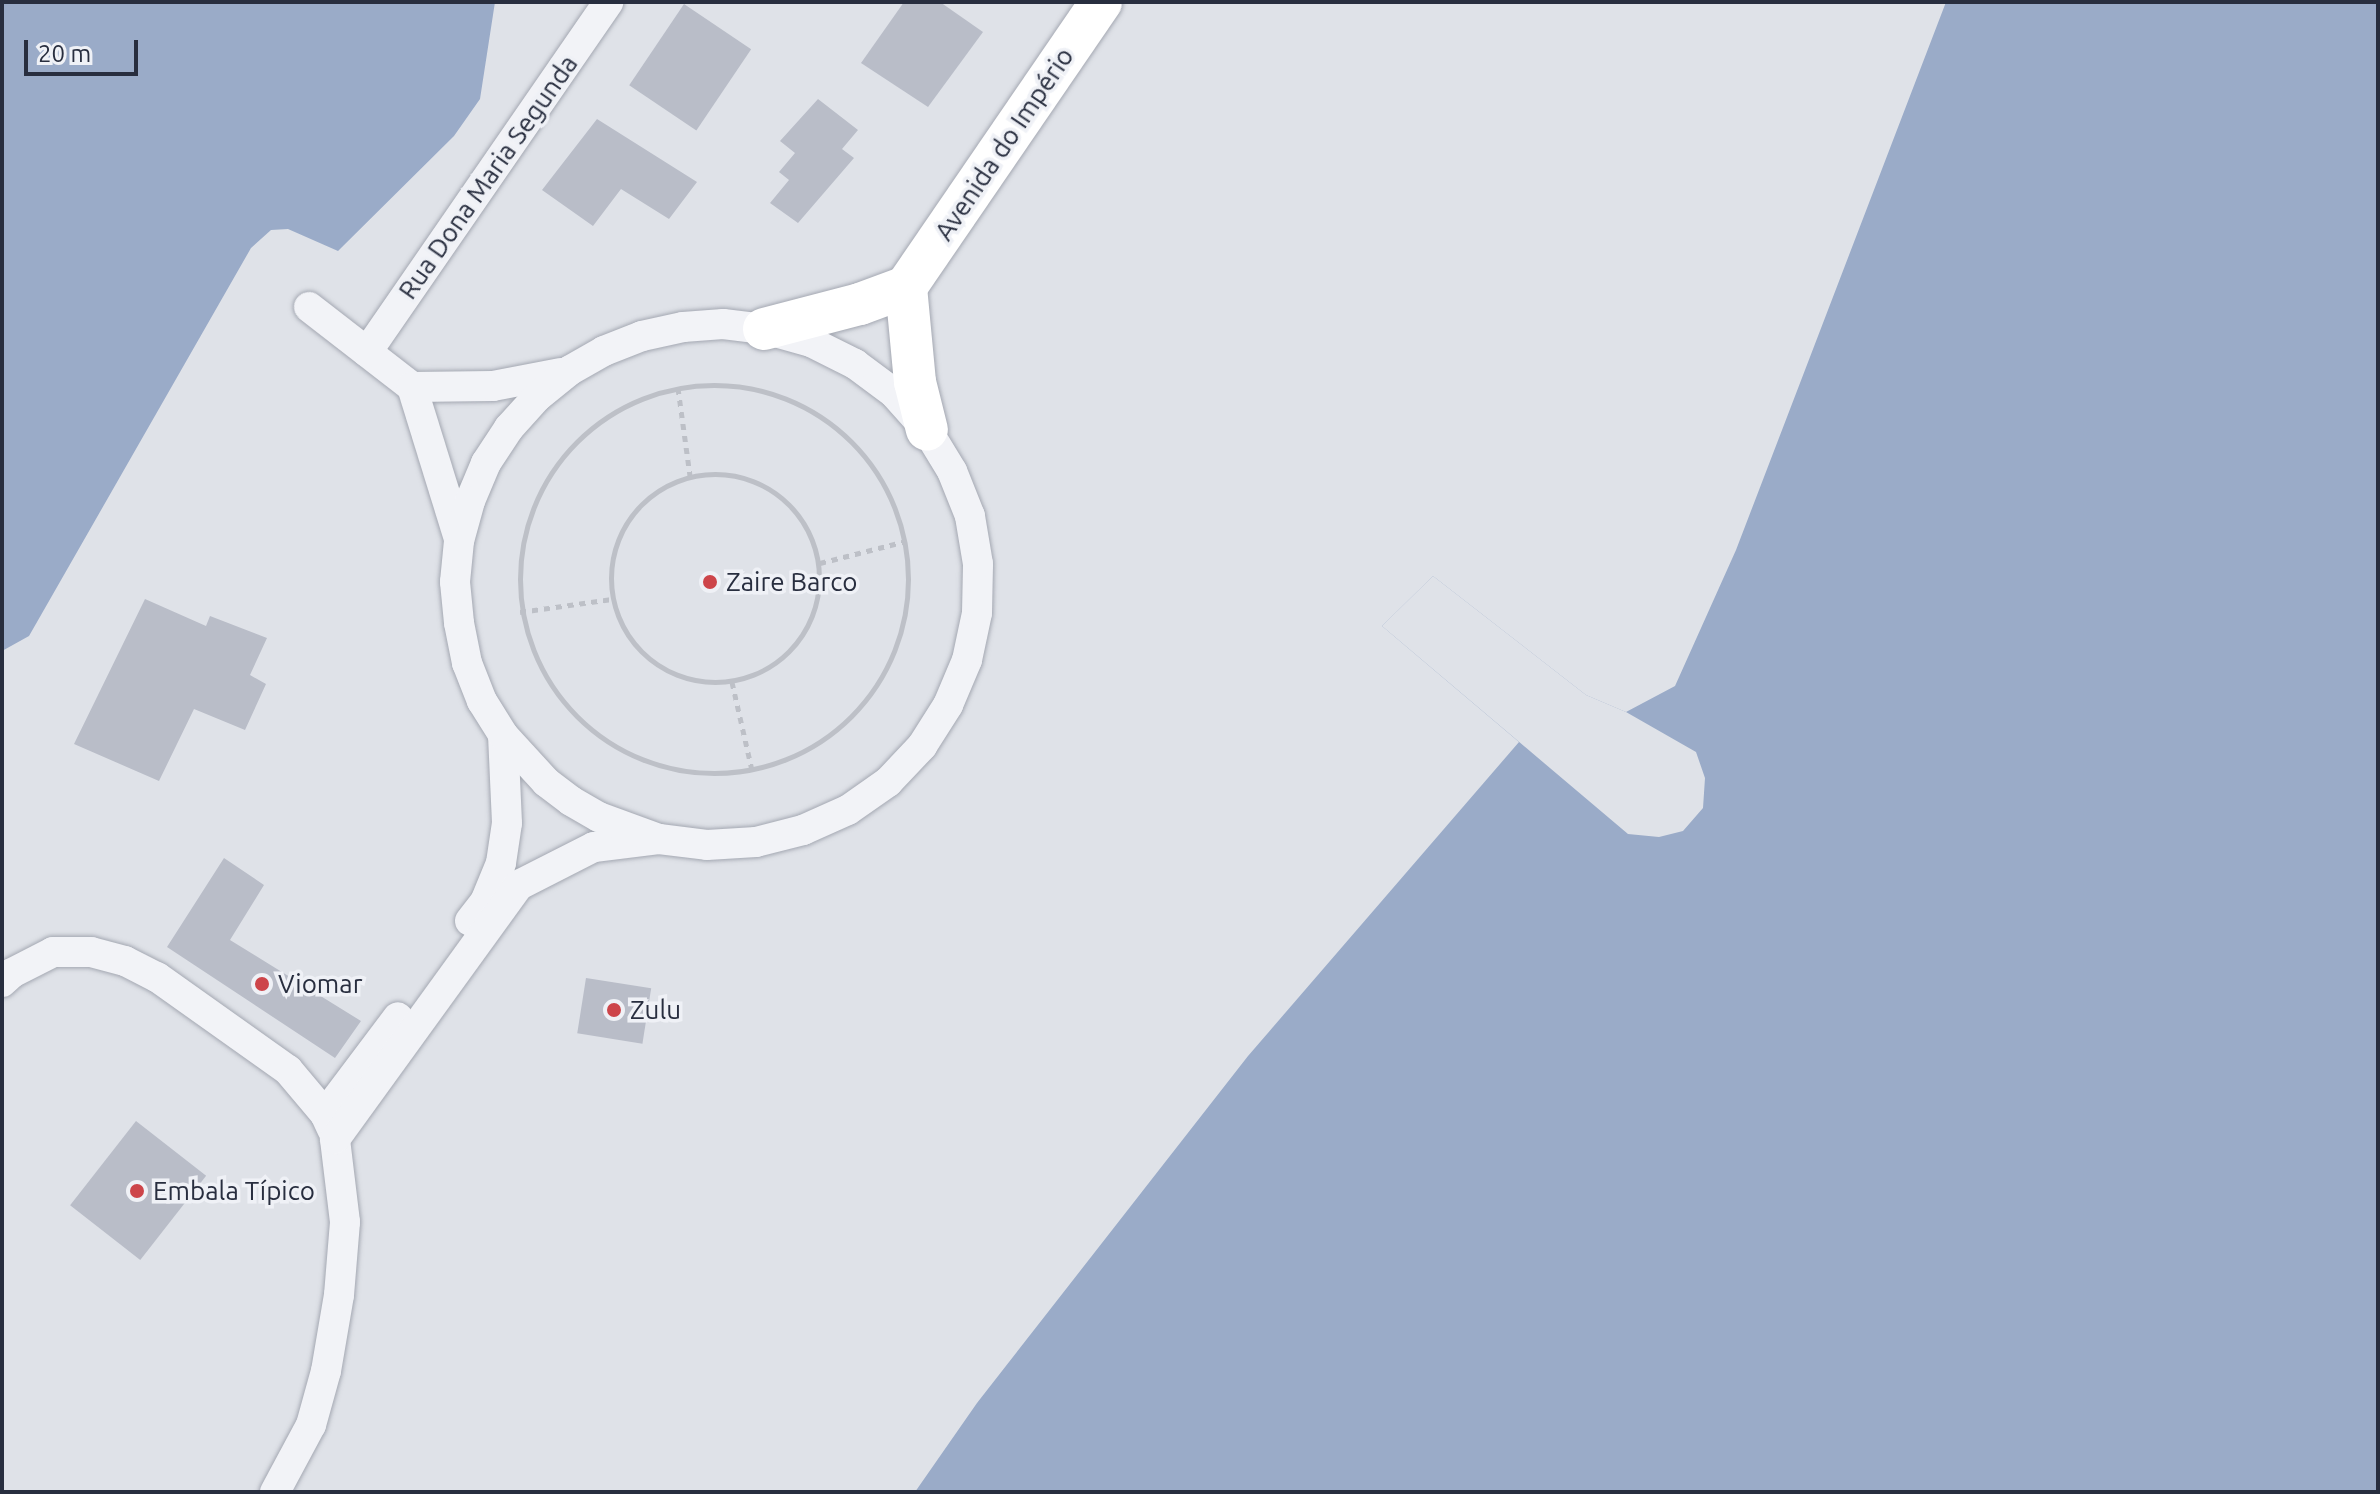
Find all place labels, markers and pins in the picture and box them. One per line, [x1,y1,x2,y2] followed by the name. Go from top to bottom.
[726,566,857,598] place label: Zaire Barco
[701,573,719,591] marker: Zaire Barco
[278,968,363,1000] place label: Viomar
[253,975,271,993] marker: Viomar
[630,994,681,1026] place label: Zulu
[605,1001,623,1019] marker: Zulu
[153,1175,315,1207] place label: Embala Típico
[128,1182,146,1200] marker: Embala Típico

